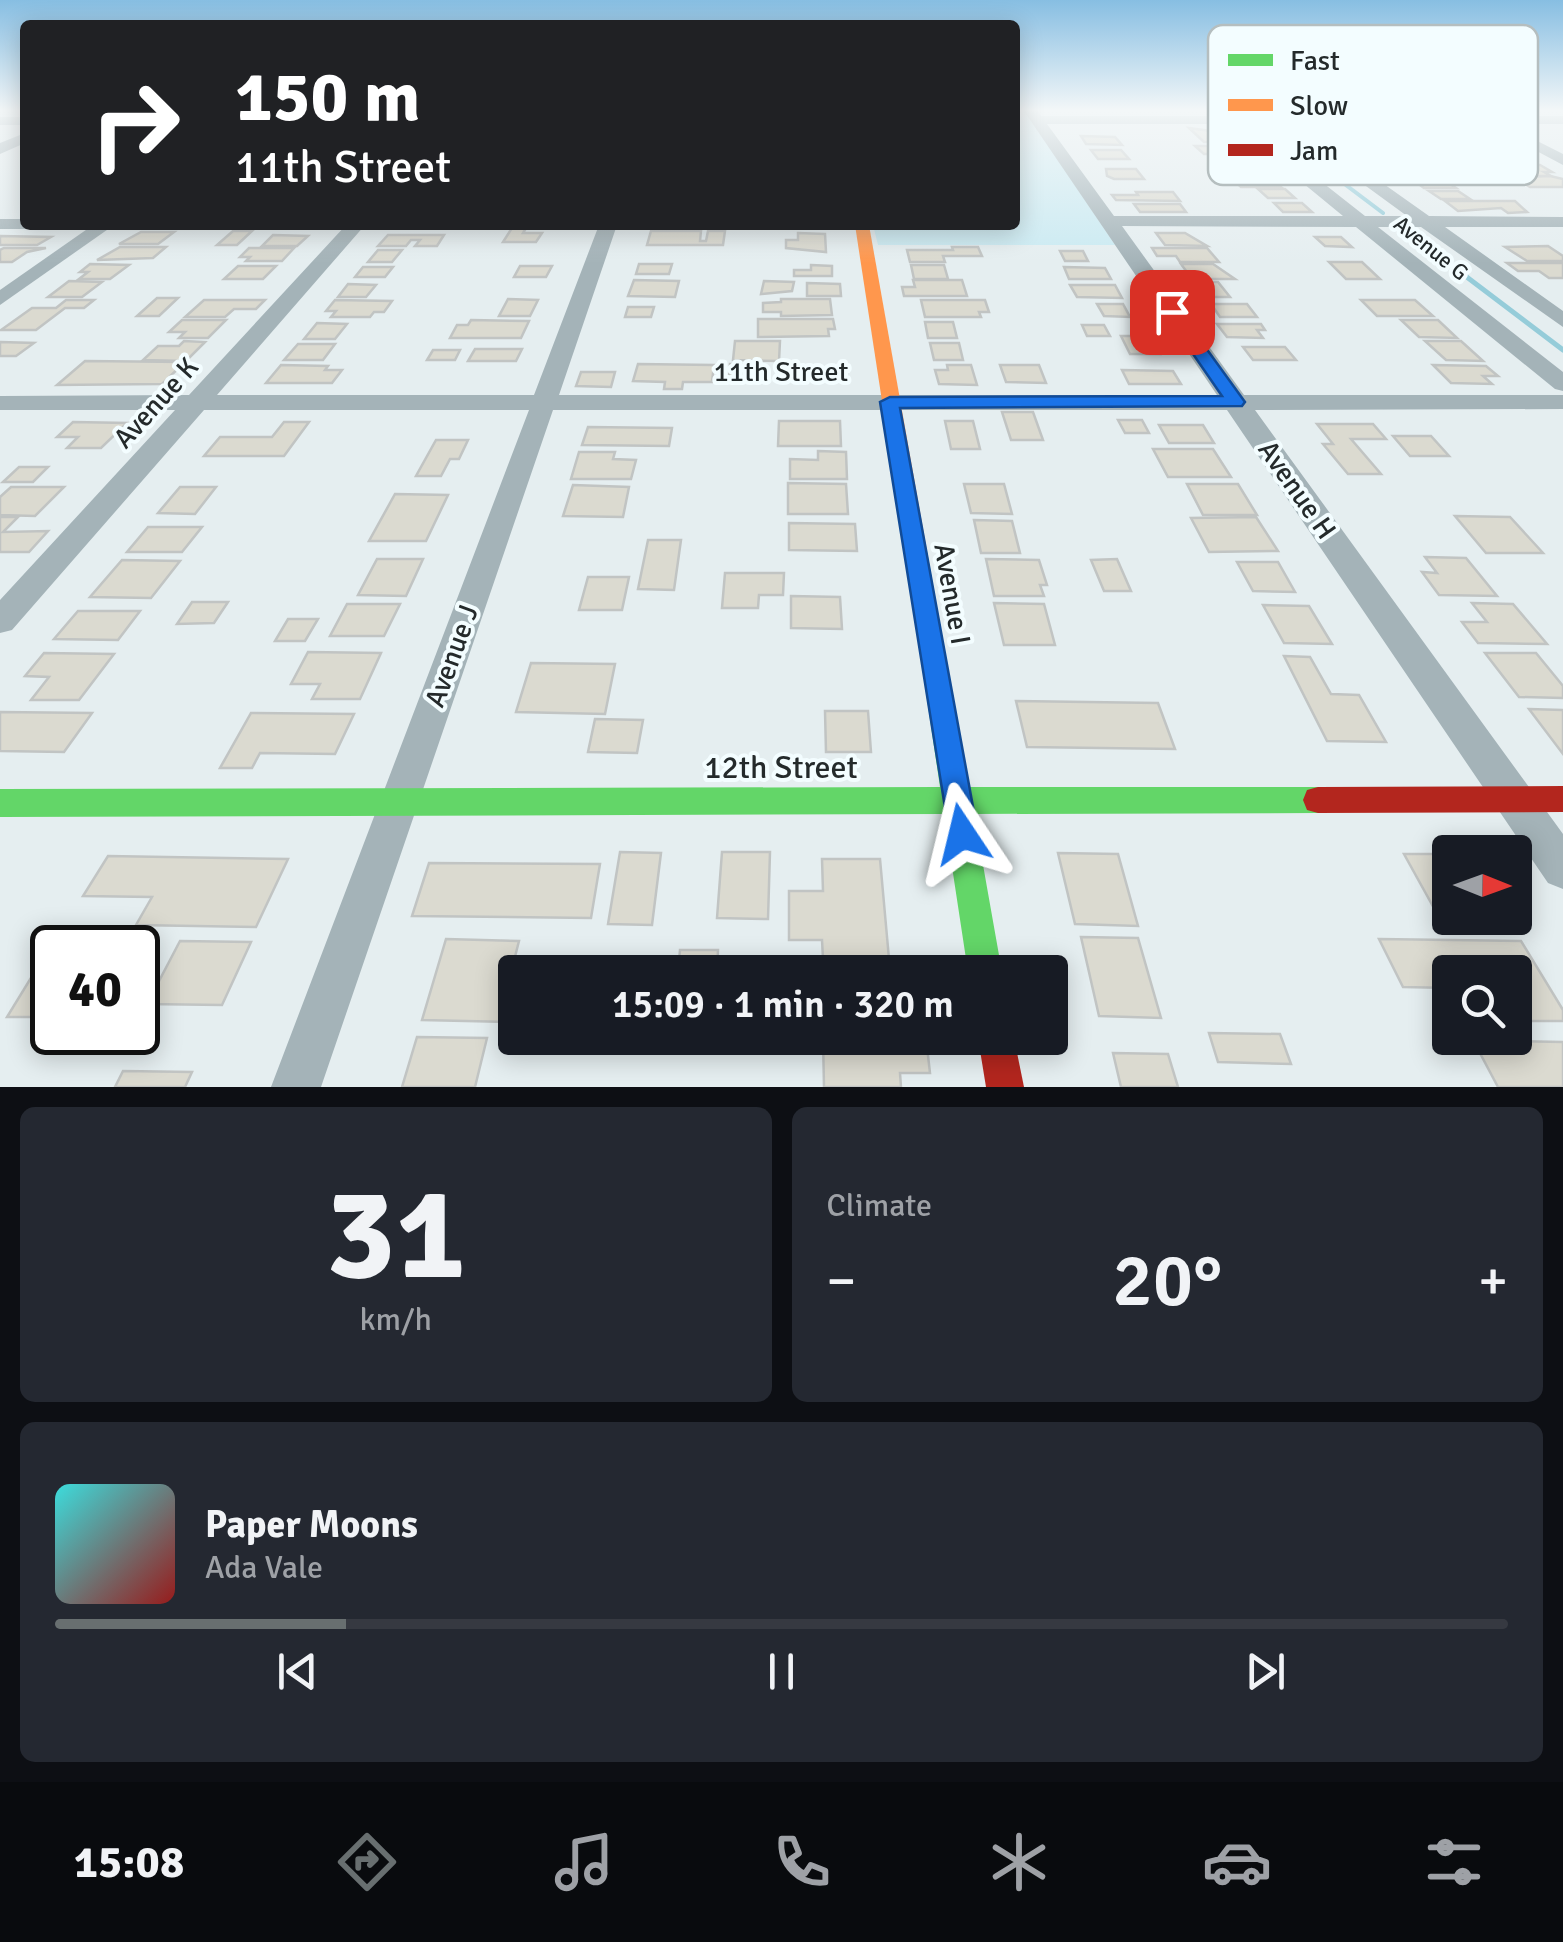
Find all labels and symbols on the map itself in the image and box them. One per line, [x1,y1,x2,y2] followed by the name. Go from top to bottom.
[1208,25,1538,185] legend
[1290,44,1340,78] text: Fast
[1290,89,1348,123] text: Slow
[1290,134,1338,168] text: Jam
[1388,210,1474,286] street label: Avenue G
[1130,270,1215,355] pin
[106,350,206,455] street label: Avenue K
[714,355,848,389] street label: 11th Street
[1251,434,1343,546] street label: Avenue H
[926,541,978,647] street label: Avenue I
[418,600,486,712] street label: Avenue J
[704,748,858,787] street label: 12th Street
[910,782,1014,886] position arrow
[1432,835,1532,935] north arrow
[30,925,160,1055] speed limit sign: 40

